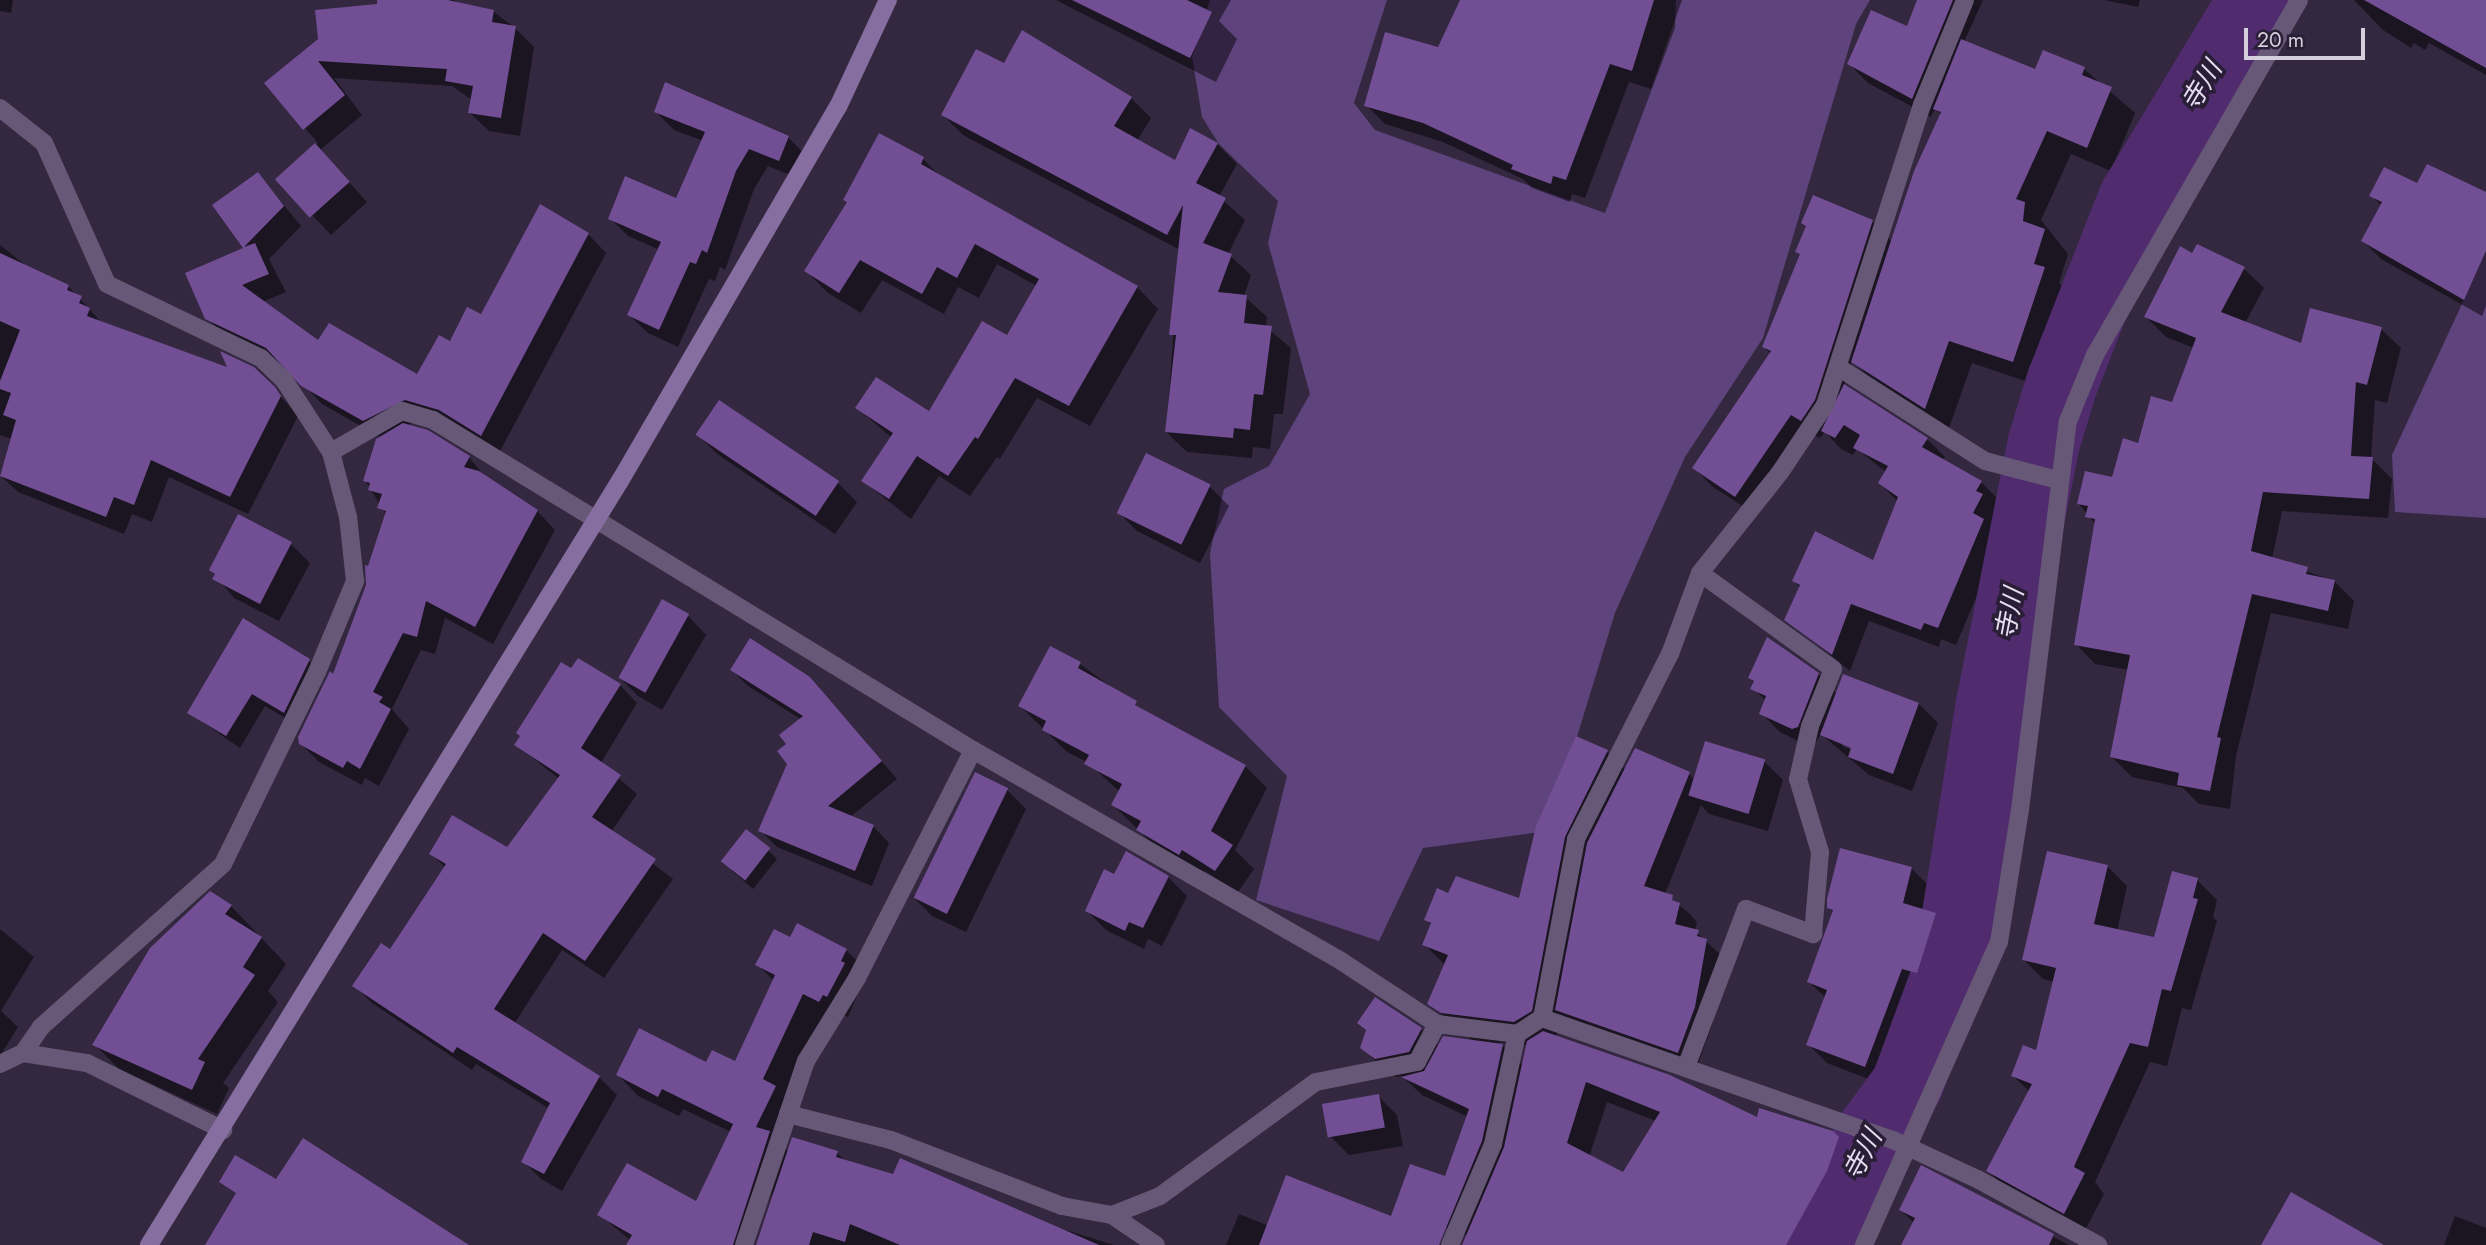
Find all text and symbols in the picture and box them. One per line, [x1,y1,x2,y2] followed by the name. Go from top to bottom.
[2248,14,2369,58] scale bar
[2257,25,2304,55] text: 20 m
[2175,56,2229,116] water label: 寺川
[1990,586,2030,642] water label: 寺川
[1837,1125,1889,1185] water label: 寺川

